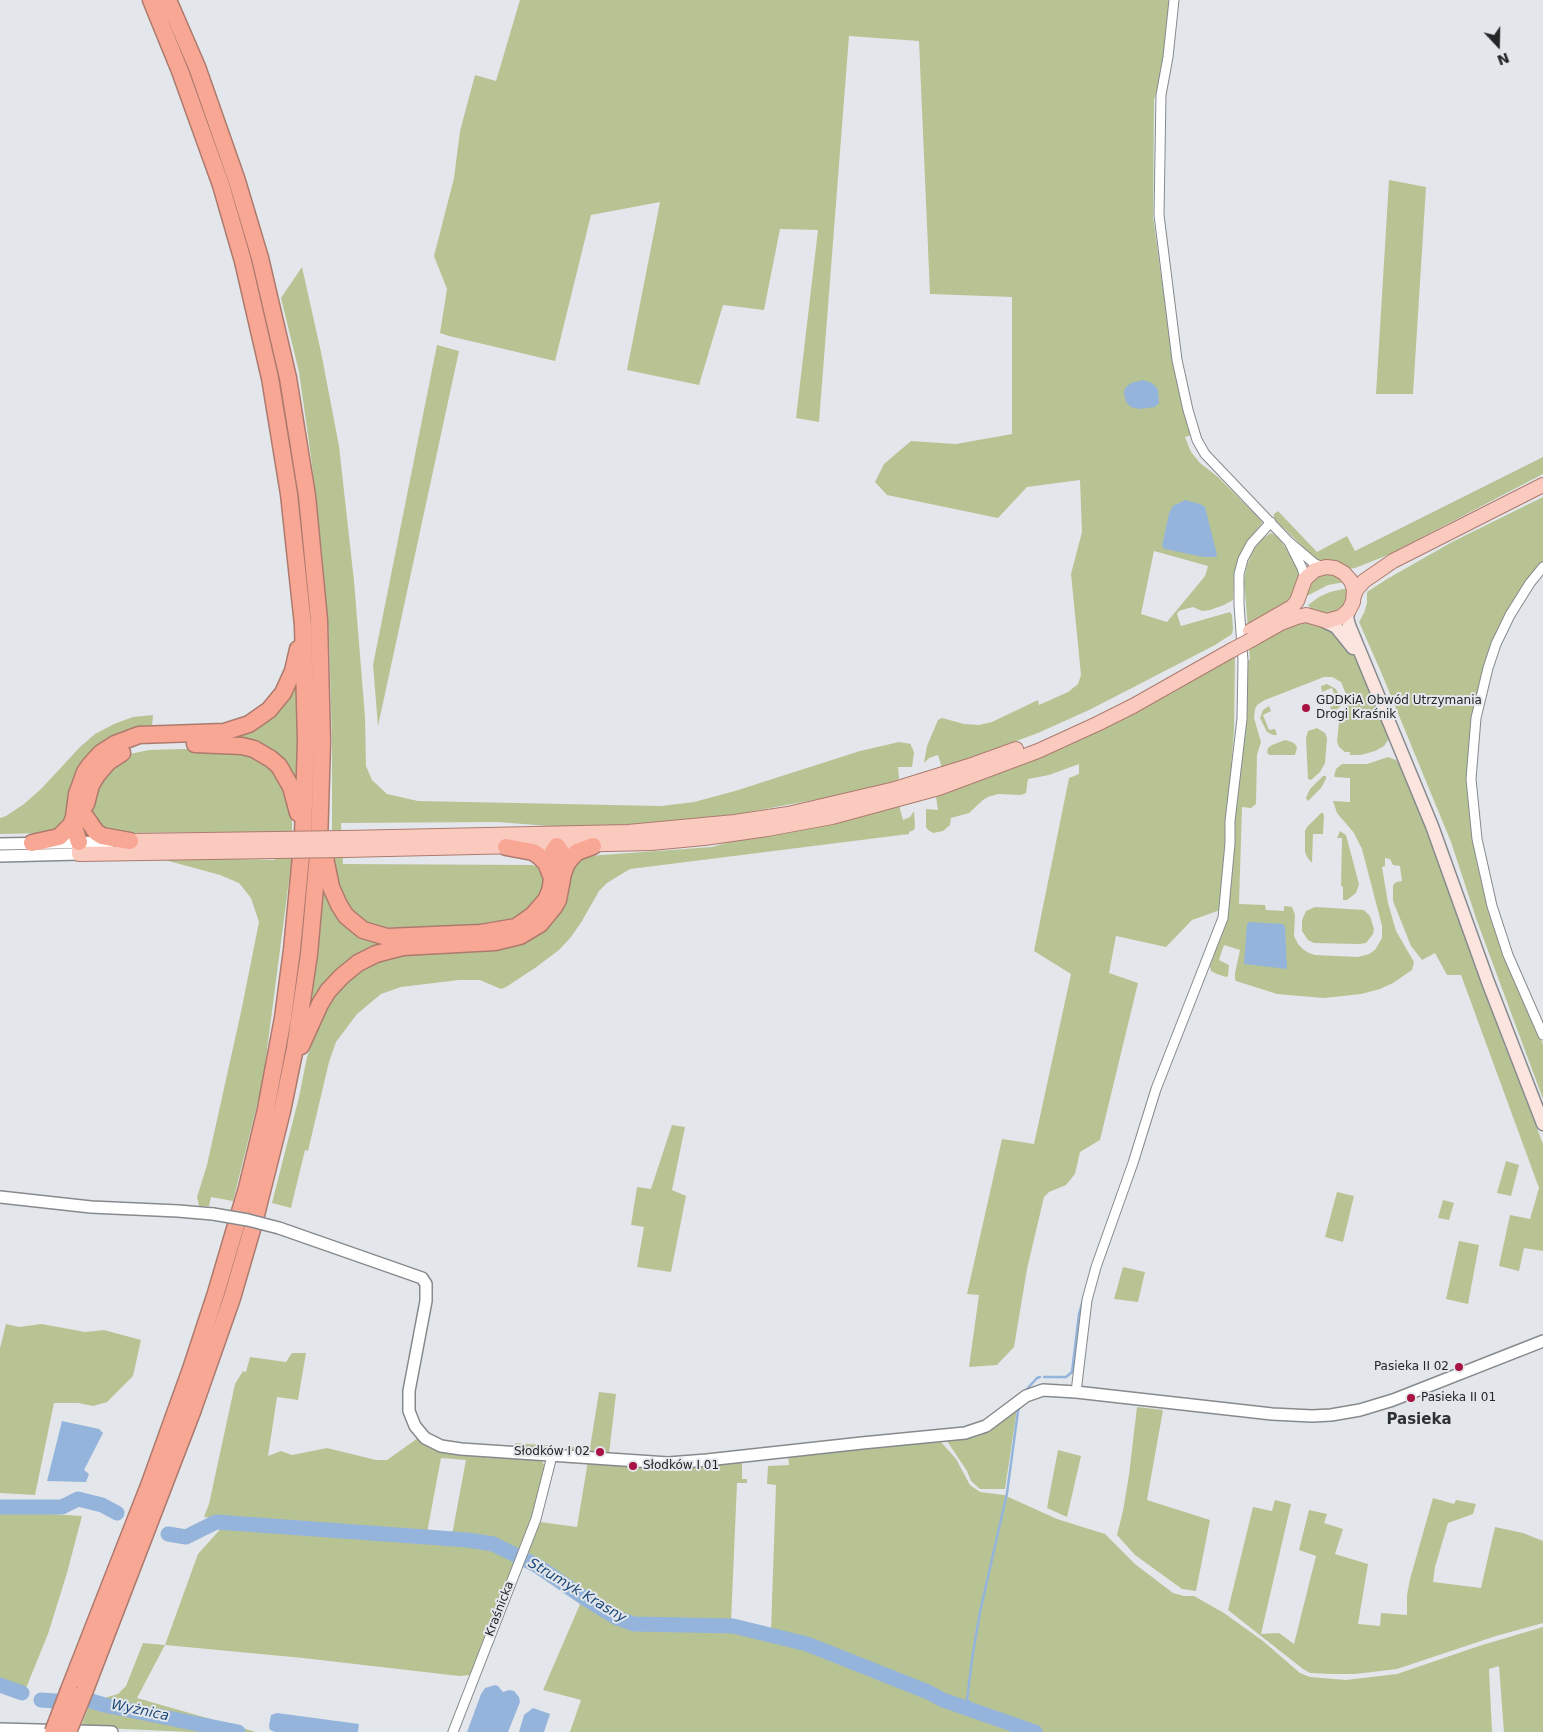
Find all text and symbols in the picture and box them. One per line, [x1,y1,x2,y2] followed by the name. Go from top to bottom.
[1473,20,1523,70] north arrow
[1495,49,1512,69] text: N
[1316,694,1482,722] place label: GDDKiA Obwód Utrzymania Drogi Kraśnik
[1300,702,1312,714] marker: GDDKiA Obwód Utrzymania Drogi Kraśnik
[1374,1360,1449,1374] place label: Pasieka II 02
[1453,1361,1465,1373] marker: Pasieka II 02
[1421,1391,1496,1405] place label: Pasieka II 01
[1405,1392,1417,1404] marker: Pasieka II 01
[1386,1411,1452,1429] district label: Pasieka
[514,1445,590,1459] place label: Słodków I 02
[594,1446,606,1458] marker: Słodków I 02
[643,1459,719,1473] place label: Słodków I 01
[627,1460,639,1472] marker: Słodków I 01
[525,1555,629,1627] water label: Strumyk Krasny
[483,1579,517,1639] street label: Kraśnicka
[110,1697,170,1725] water label: Wyżnica

